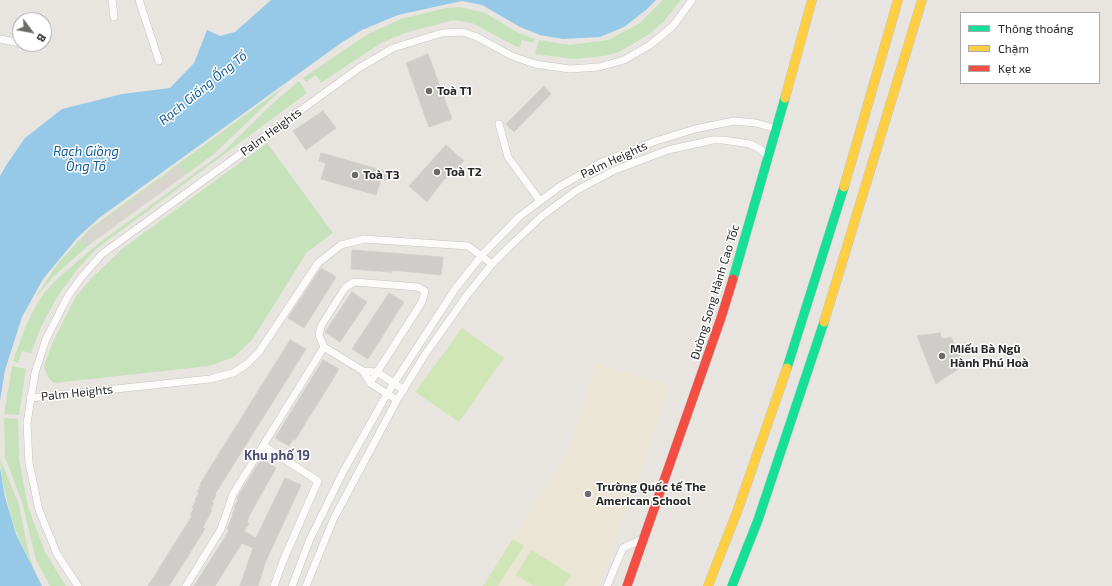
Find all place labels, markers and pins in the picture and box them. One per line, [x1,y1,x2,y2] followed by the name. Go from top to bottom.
[437,84,472,98] place label: Toà T1
[424,86,434,96] marker: Toà T1
[445,165,482,179] place label: Toà T2
[432,167,442,177] marker: Toà T2
[363,168,400,182] place label: Toà T3
[350,170,360,180] marker: Toà T3
[950,342,1029,370] place label: Miếu Bà Ngũ Hành Phú Hoà
[937,351,947,361] marker: Miếu Bà Ngũ Hành Phú Hoà
[596,480,706,508] place label: Trường Quốc tế The American School
[583,489,593,499] marker: Trường Quốc tế The American School

